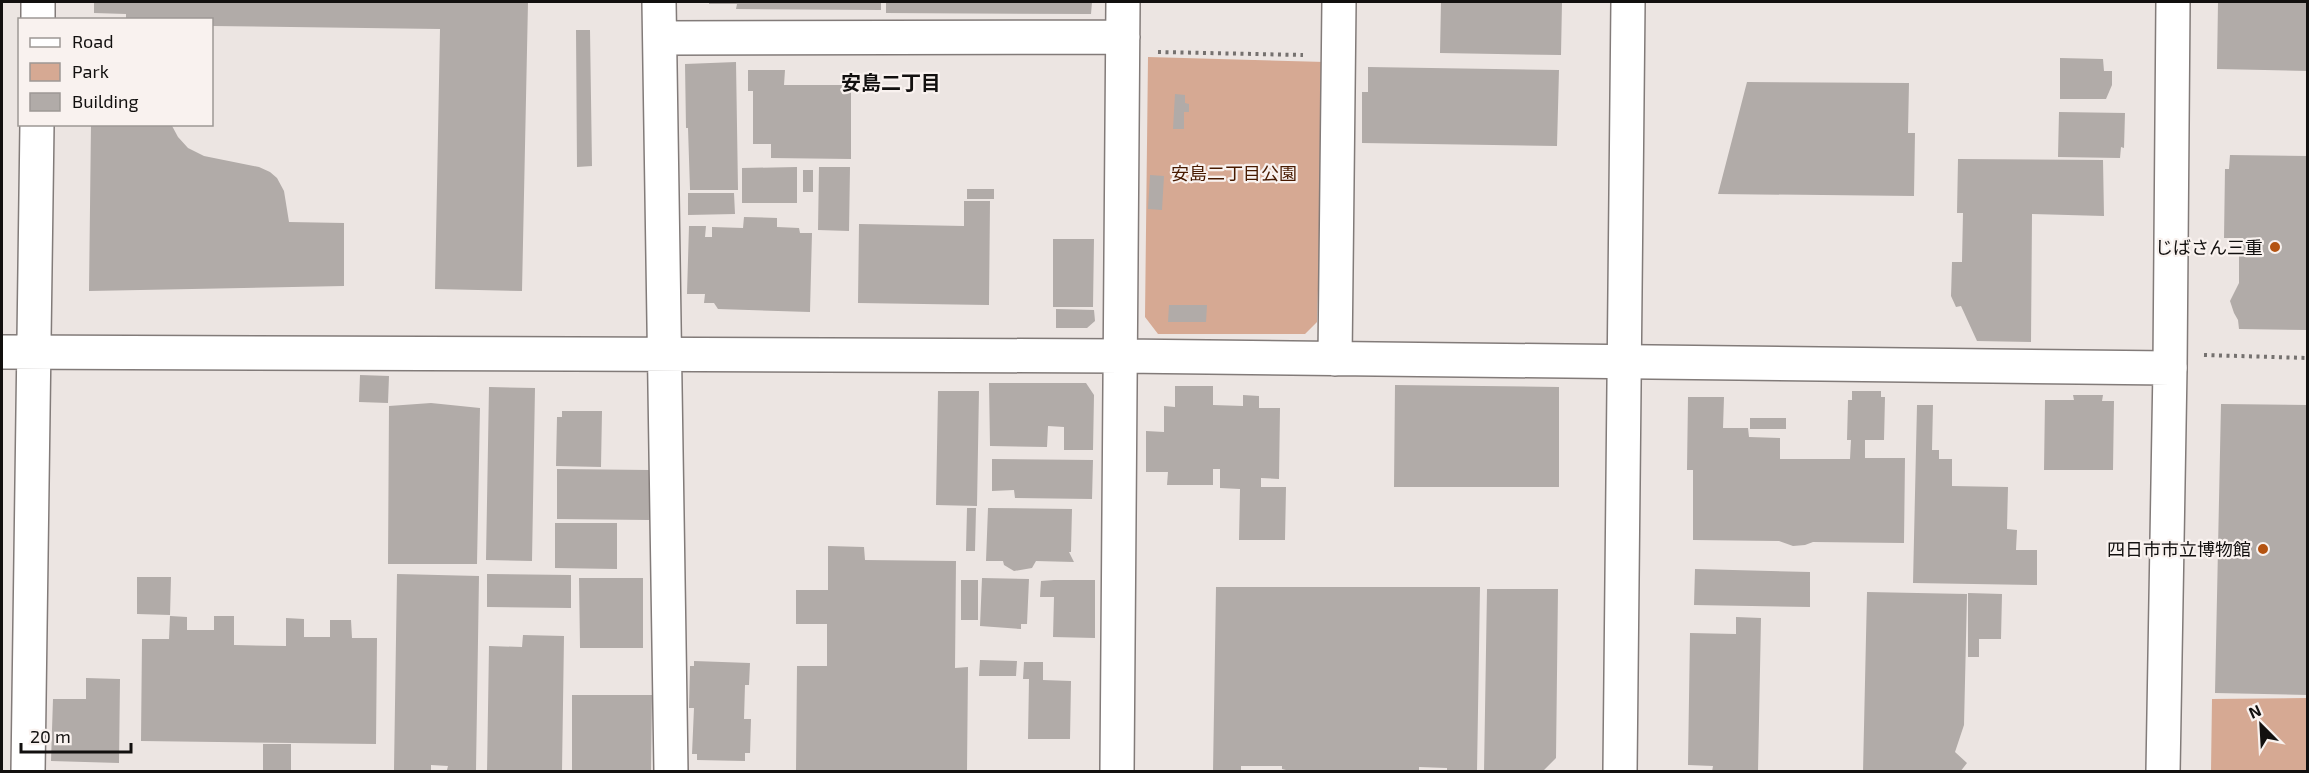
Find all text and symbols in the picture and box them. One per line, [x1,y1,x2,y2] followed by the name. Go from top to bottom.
[18,18,213,126] legend
[72,30,113,52] text: Road
[72,60,109,82] text: Park
[841,70,941,94] district label: 安島二丁目
[72,90,139,112] text: Building
[1171,162,1297,184] park label: 安島二丁目公園
[2155,236,2263,258] place label: じばさん三重
[2268,240,2282,254] marker: じばさん三重
[2107,538,2251,560] place label: 四日市市立博物館
[2256,542,2270,556] marker: 四日市市立博物館
[2231,695,2291,755] north arrow
[2246,700,2264,722] text: N
[21,716,130,754] scale bar
[30,725,71,747] text: 20 m

